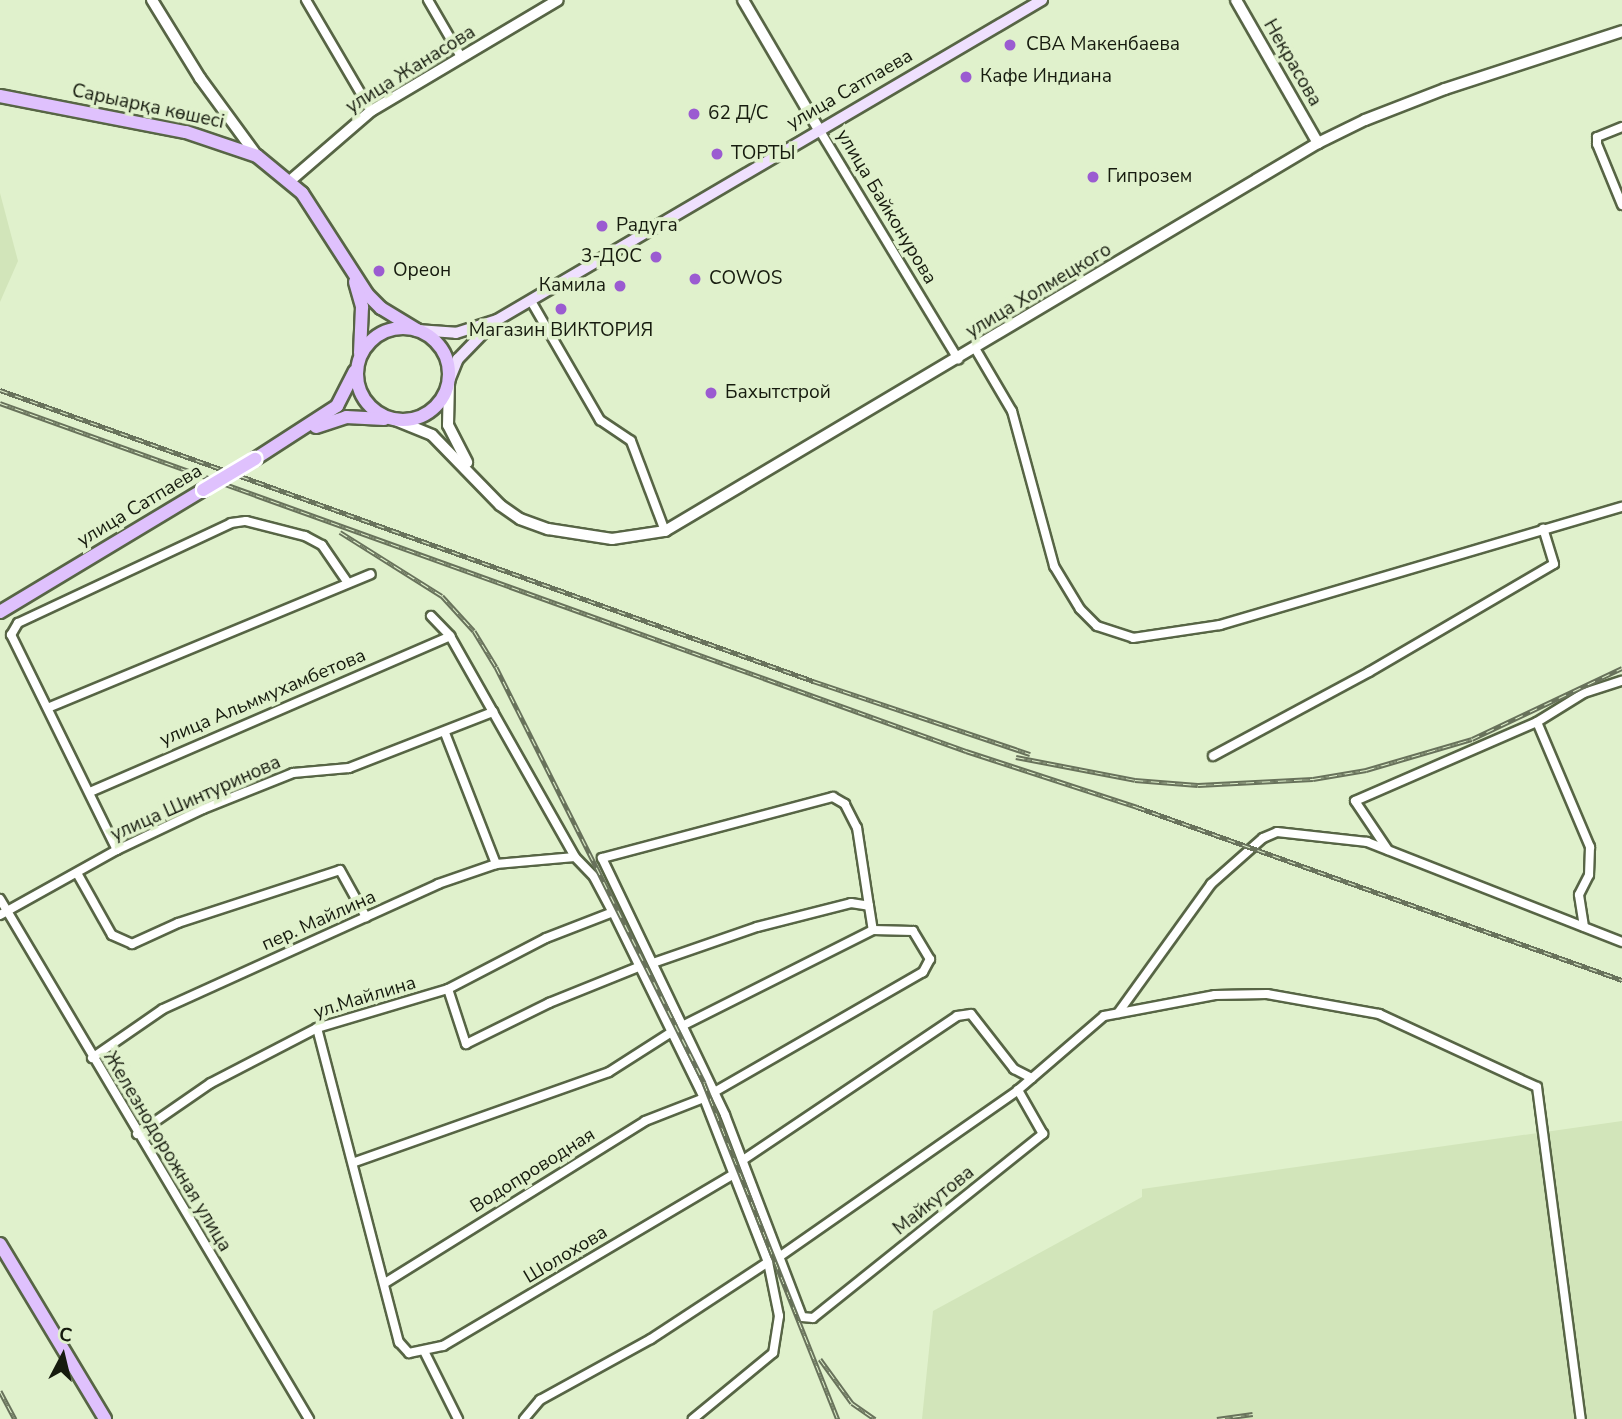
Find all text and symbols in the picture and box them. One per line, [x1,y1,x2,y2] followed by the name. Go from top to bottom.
[1258,15,1326,111] street label: Некрасова
[342,21,480,119] street label: улица Жанасова
[1026,34,1180,56] place label: СВА Макенбаева
[1000,35,1020,55] marker: СВА Макенбаева
[783,45,917,135] street label: улица Сатпаева
[980,66,1112,88] place label: Кафе Индиана
[958,69,974,85] marker: Кафе Индиана
[70,80,226,134] street label: Сарыарқа көшесі
[708,103,768,125] place label: 62 Д/С
[686,106,702,122] marker: 62 Д/С
[831,126,941,288] street label: улица Байконурова
[731,143,796,165] place label: ТОРТЫ
[709,146,725,162] marker: ТОРТЫ
[1107,166,1192,188] place label: Гипрозем
[1085,169,1101,185] marker: Гипрозем
[616,215,678,237] place label: Радуга
[594,218,610,234] marker: Радуга
[962,239,1116,343] street label: улица Холмецкого
[581,246,642,268] place label: 3-ДОС
[648,249,664,265] marker: 3-ДОС
[393,260,451,282] place label: Ореон
[371,263,387,279] marker: Ореон
[709,268,783,290] place label: COWOS
[687,271,703,287] marker: COWOS
[539,275,606,297] place label: Камила
[612,278,628,294] marker: Камила
[553,301,569,317] marker: Магазин ВИКТОРИЯ
[469,320,653,342] place label: Магазин ВИКТОРИЯ
[725,382,831,404] place label: Бахытстрой
[703,385,719,401] marker: Бахытстрой
[74,460,206,552] street label: улица Сатпаева
[157,644,369,752] street label: улица Альммухамбетова
[108,751,284,847] street label: улица Шинтуринова
[258,886,380,956] street label: пер. Майлина
[311,972,419,1024] street label: ул.Майлина
[98,1048,236,1256] street label: Железнодорожная улица
[466,1124,600,1218] street label: Водопроводная
[889,1161,979,1241] street label: Майкутова
[520,1221,612,1289] street label: Шолохова
[28,1321,98,1391] north arrow
[58,1321,74,1349] text: С

